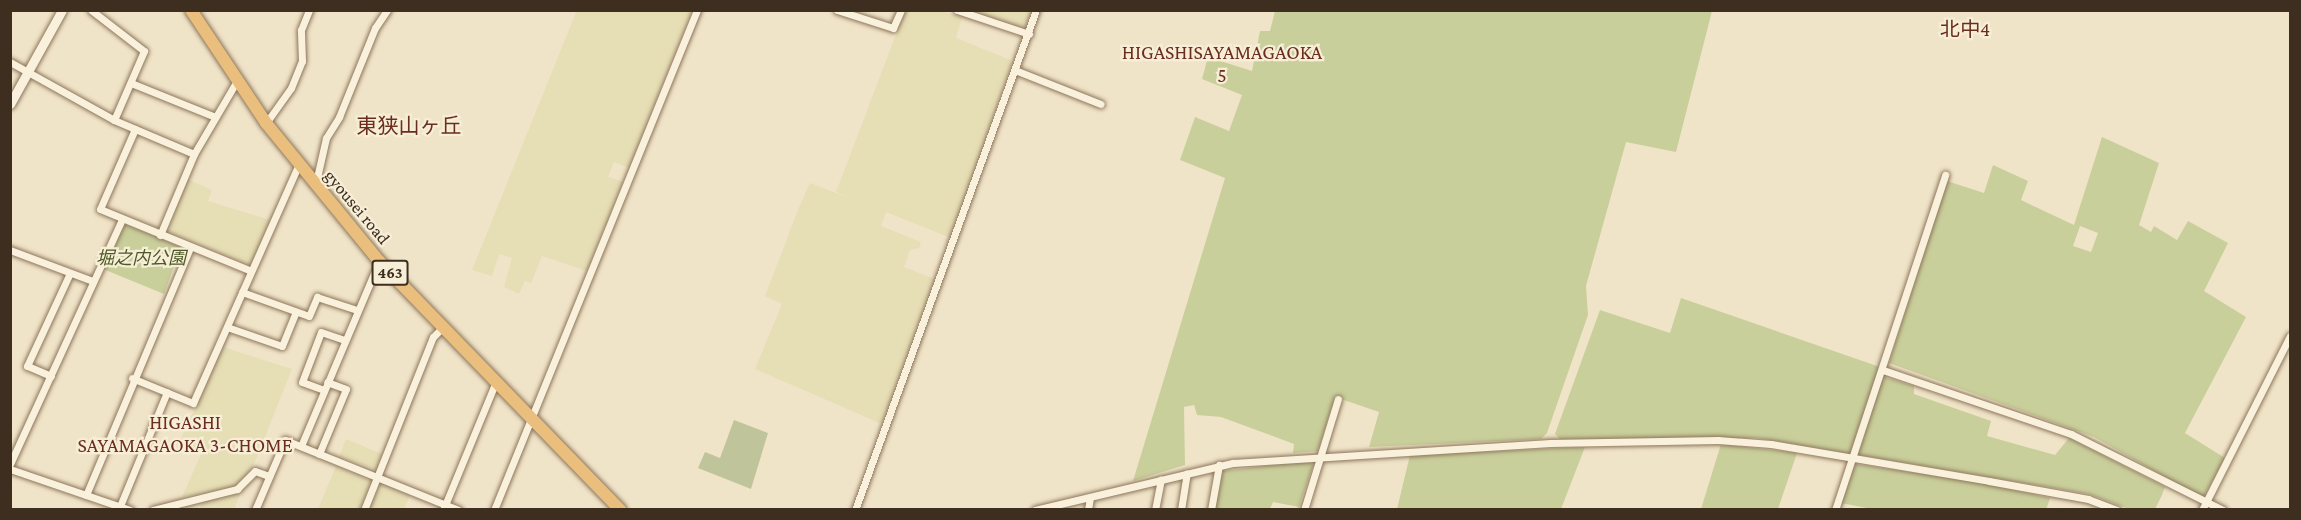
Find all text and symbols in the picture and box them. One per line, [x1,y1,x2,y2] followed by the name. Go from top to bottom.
[1940,17,1990,41] district label: 北中4
[1108,40,1336,87] district label: HIGASHISAYAMAGAOKA 5
[357,113,461,139] district label: 東狭山ヶ丘
[319,165,395,249] street label: gyousei road
[96,247,186,269] park label: 堀之内公園
[370,260,410,286] road number: 463
[63,410,307,457] district label: HIGASHI SAYAMAGAOKA 3-CHOME

